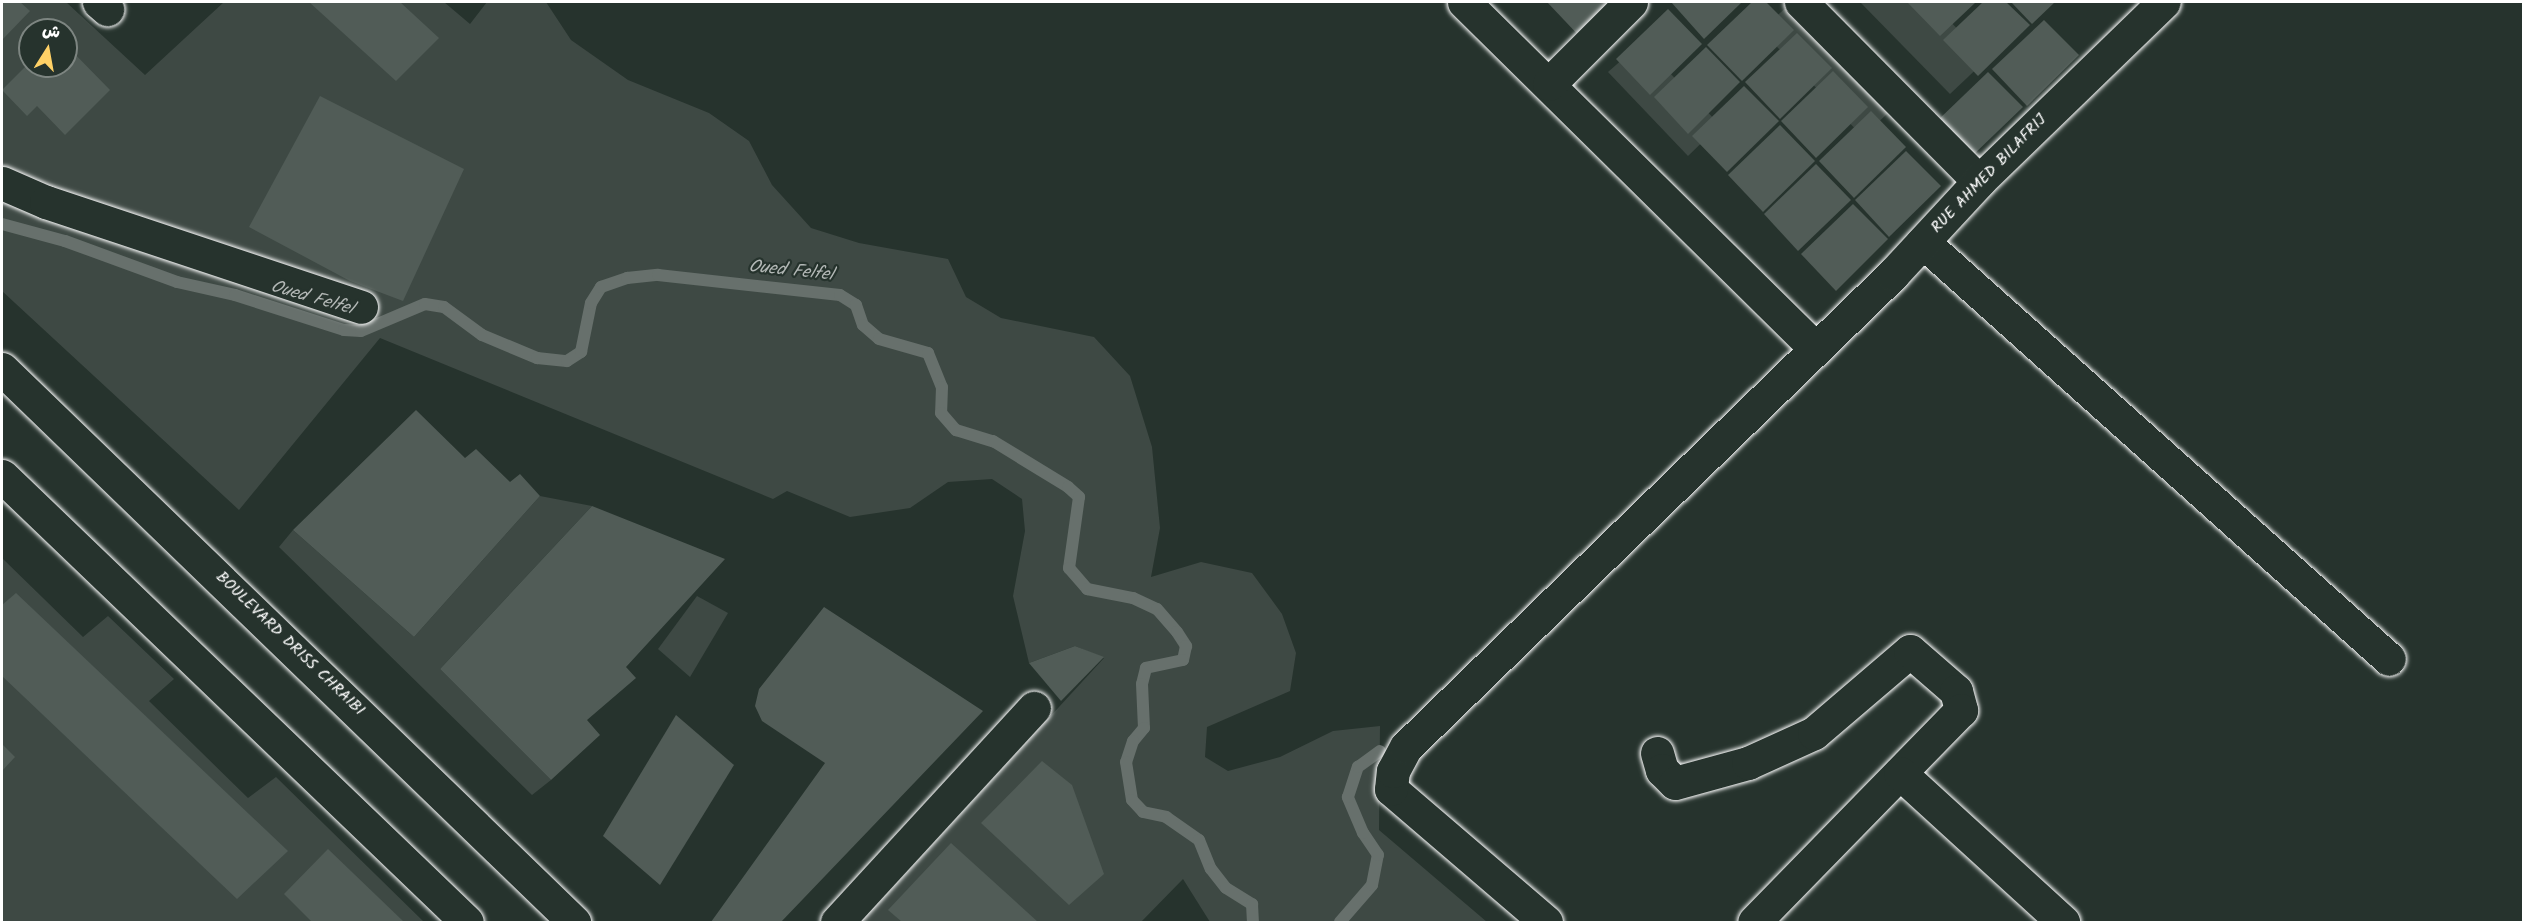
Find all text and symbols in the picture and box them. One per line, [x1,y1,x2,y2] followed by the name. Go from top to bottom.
[18,18,78,78] north arrow
[40,18,62,46] text: ش
[1927,111,2051,237] street label: RUE AHMED BILAFRIJ
[748,257,834,287] water label: Oued Felfel
[268,277,356,321] water label: Oued Felfel
[212,568,368,720] street label: BOULEVARD DRISS CHRAIBI

